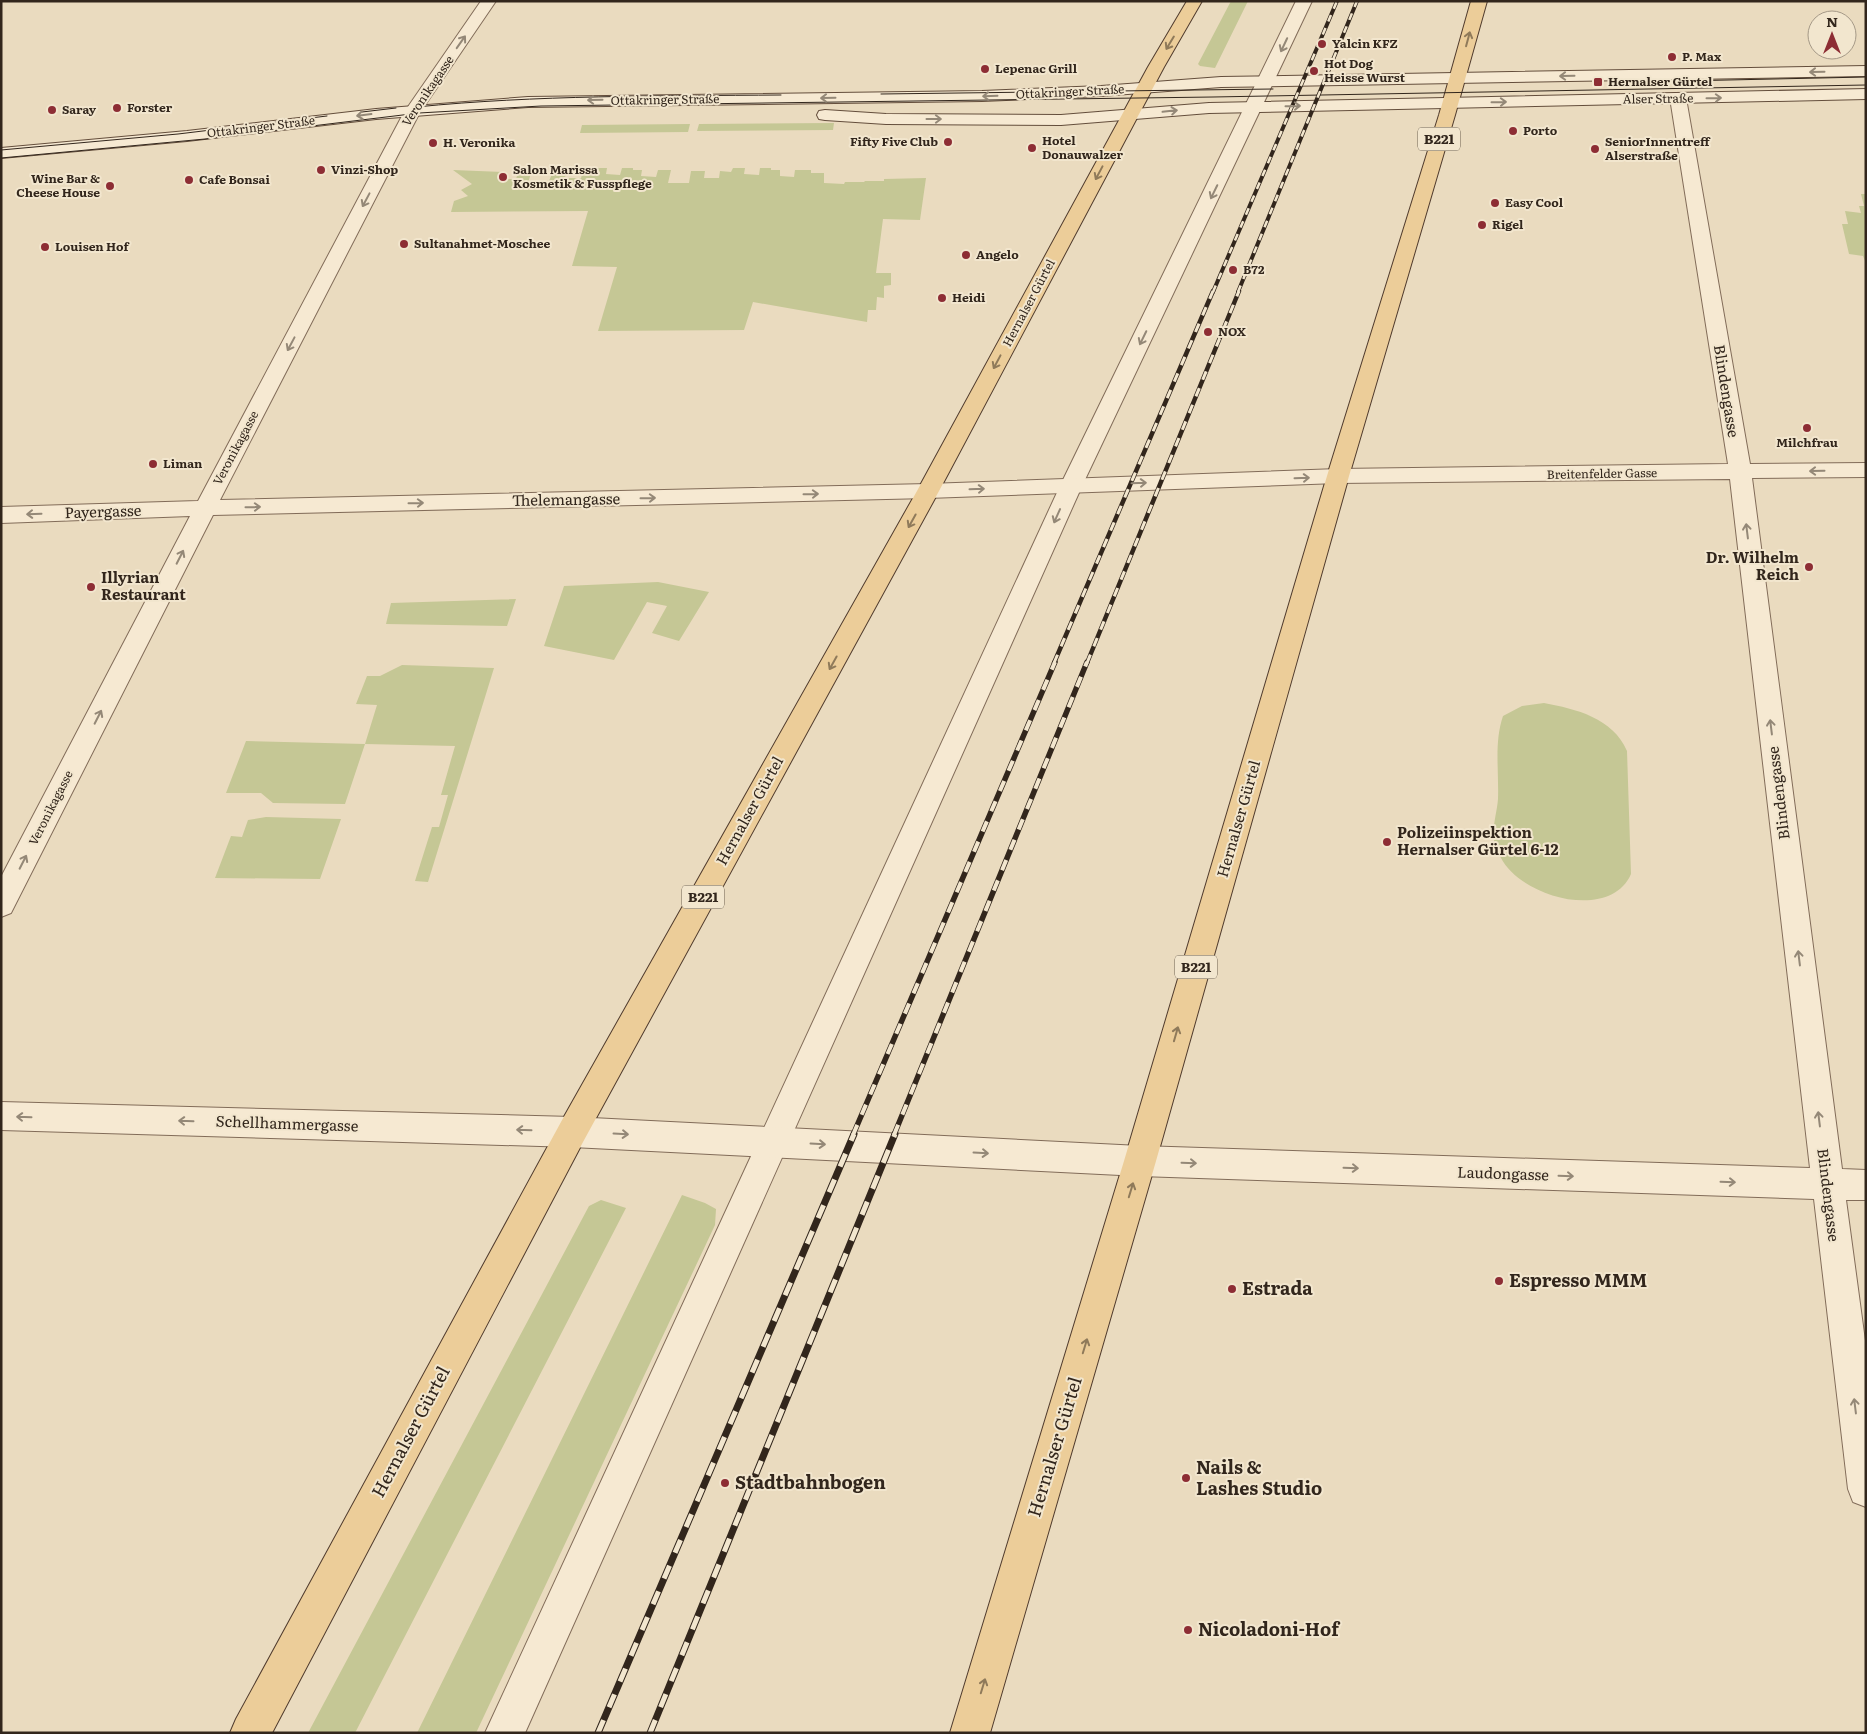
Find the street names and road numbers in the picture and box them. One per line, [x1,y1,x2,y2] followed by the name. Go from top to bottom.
[397,51,458,129] street label: Veronikagasse
[1015,79,1125,103] street label: Ottakringer Straße
[1623,88,1693,108] street label: Alser Straße
[610,89,720,109] street label: Ottakringer Straße
[206,110,316,142] street label: Ottakringer Straße
[1418,128,1460,150] road number: B221
[997,256,1059,350] street label: Hernalser Gürtel
[1709,343,1746,439] street label: Blindengasse
[208,407,262,488] street label: Veronikagasse
[1547,463,1657,483] street label: Breitenfelder Gasse
[512,486,621,511] street label: Thelemangasse
[64,498,142,523] street label: Payergasse
[1760,745,1795,841] street label: Blindengasse
[709,752,788,869] street label: Hernalser Gürtel
[1210,757,1265,880] street label: Hernalser Gürtel
[23,767,77,848] street label: Veronikagasse
[682,886,724,909] road number: B221
[1175,956,1217,979] road number: B221
[215,1109,359,1136] street label: Schellhammergasse
[1812,1147,1847,1243] street label: Blindengasse
[1457,1159,1550,1186] street label: Laudongasse
[364,1361,456,1502] street label: Hernalser Gürtel
[1019,1373,1088,1520] street label: Hernalser Gürtel

